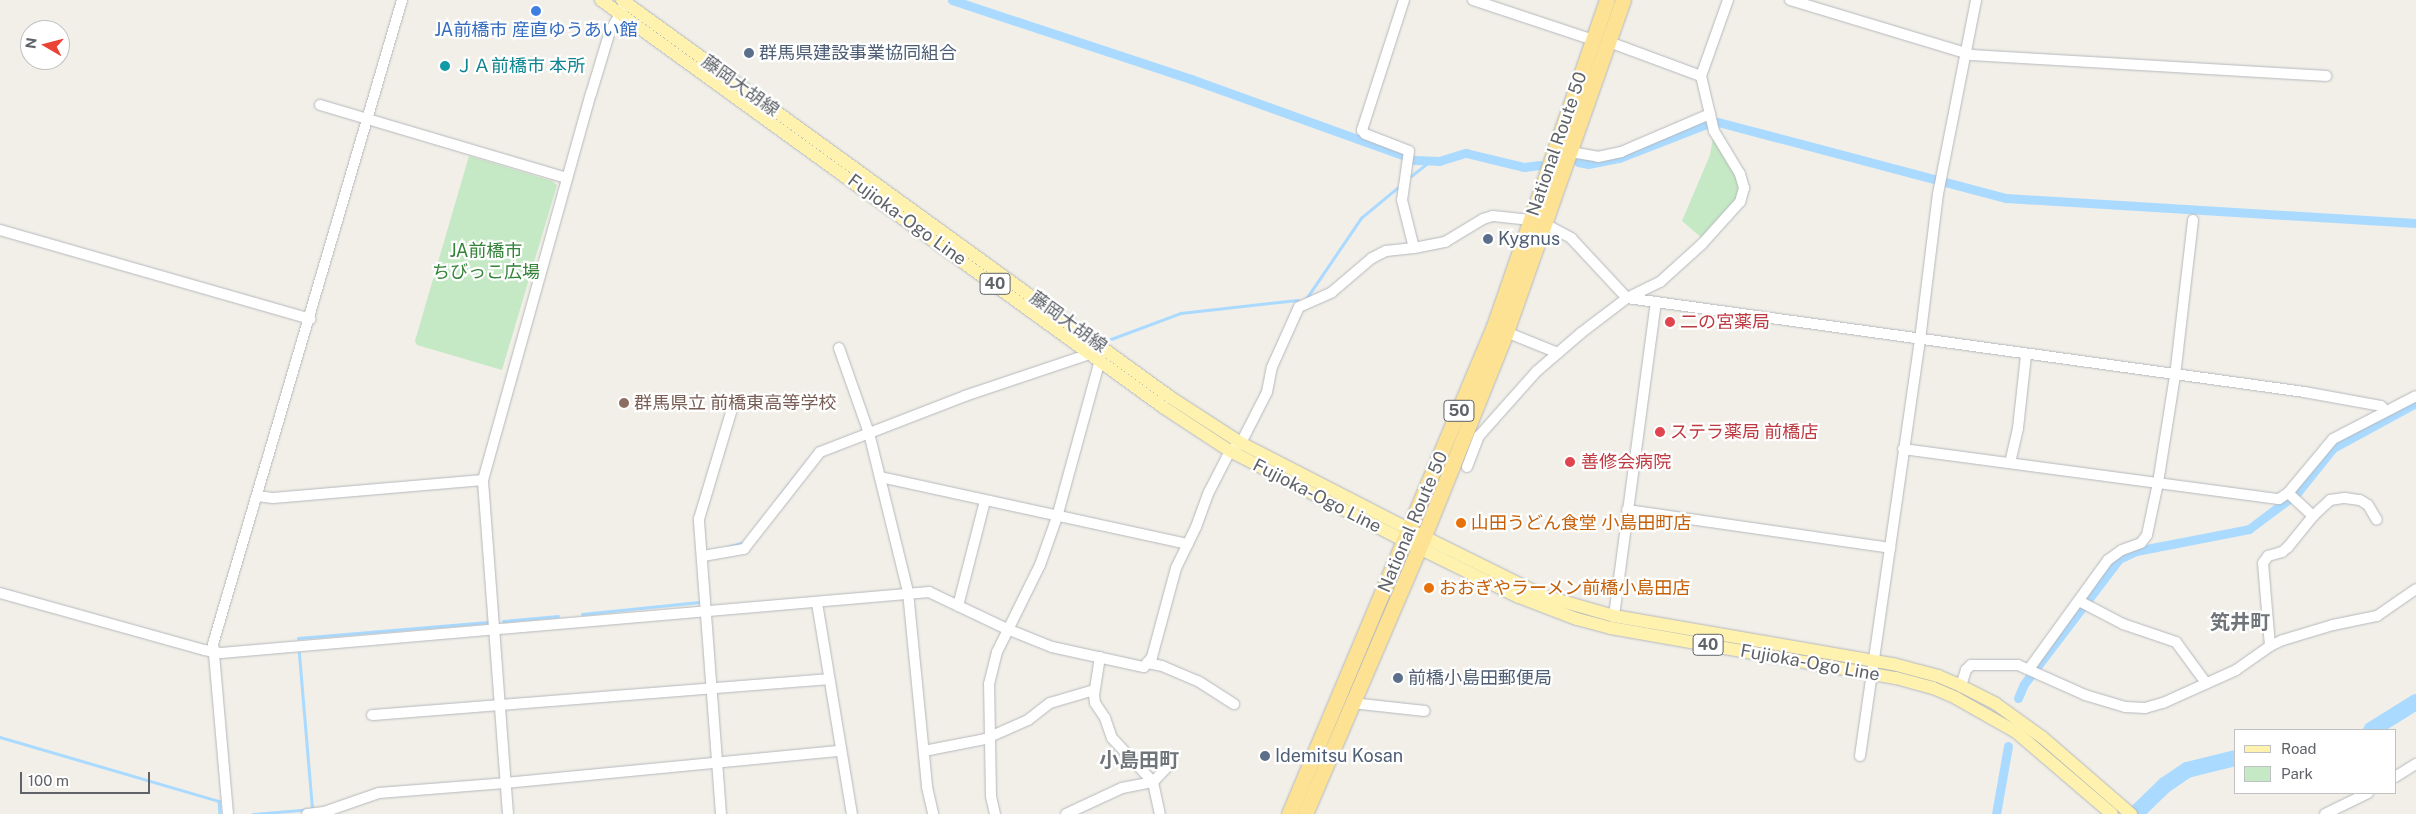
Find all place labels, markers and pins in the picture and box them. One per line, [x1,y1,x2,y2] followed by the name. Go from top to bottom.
[530,5,542,17] marker: JA前橋市 産直ゆうあい館
[434,19,638,41] place label: JA前橋市 産直ゆうあい館
[759,42,957,64] place label: 群馬県建設事業協同組合
[743,47,755,59] marker: 群馬県建設事業協同組合
[455,55,585,77] place label: ＪＡ前橋市 本所
[439,60,451,72] marker: ＪＡ前橋市 本所
[1498,228,1560,250] place label: Kygnus
[1482,233,1494,245] marker: Kygnus
[1680,311,1770,333] place label: 二の宮薬局
[1664,316,1676,328] marker: 二の宮薬局
[634,392,836,414] place label: 群馬県立 前橋東高等学校
[618,397,630,409] marker: 群馬県立 前橋東高等学校
[1670,421,1818,443] place label: ステラ薬局 前橋店
[1654,426,1666,438] marker: ステラ薬局 前橋店
[1581,451,1671,473] place label: 善修会病院
[1563,455,1577,469] marker: 善修会病院
[1471,512,1691,534] place label: 山田うどん食堂 小島田町店
[1455,517,1467,529] marker: 山田うどん食堂 小島田町店
[1439,577,1691,599] place label: おおぎやラーメン前橋小島田店
[1423,582,1435,594] marker: おおぎやラーメン前橋小島田店
[1408,667,1552,689] place label: 前橋小島田郵便局
[1392,672,1404,684] marker: 前橋小島田郵便局
[1275,745,1403,767] place label: Idemitsu Kosan
[1259,750,1271,762] marker: Idemitsu Kosan

